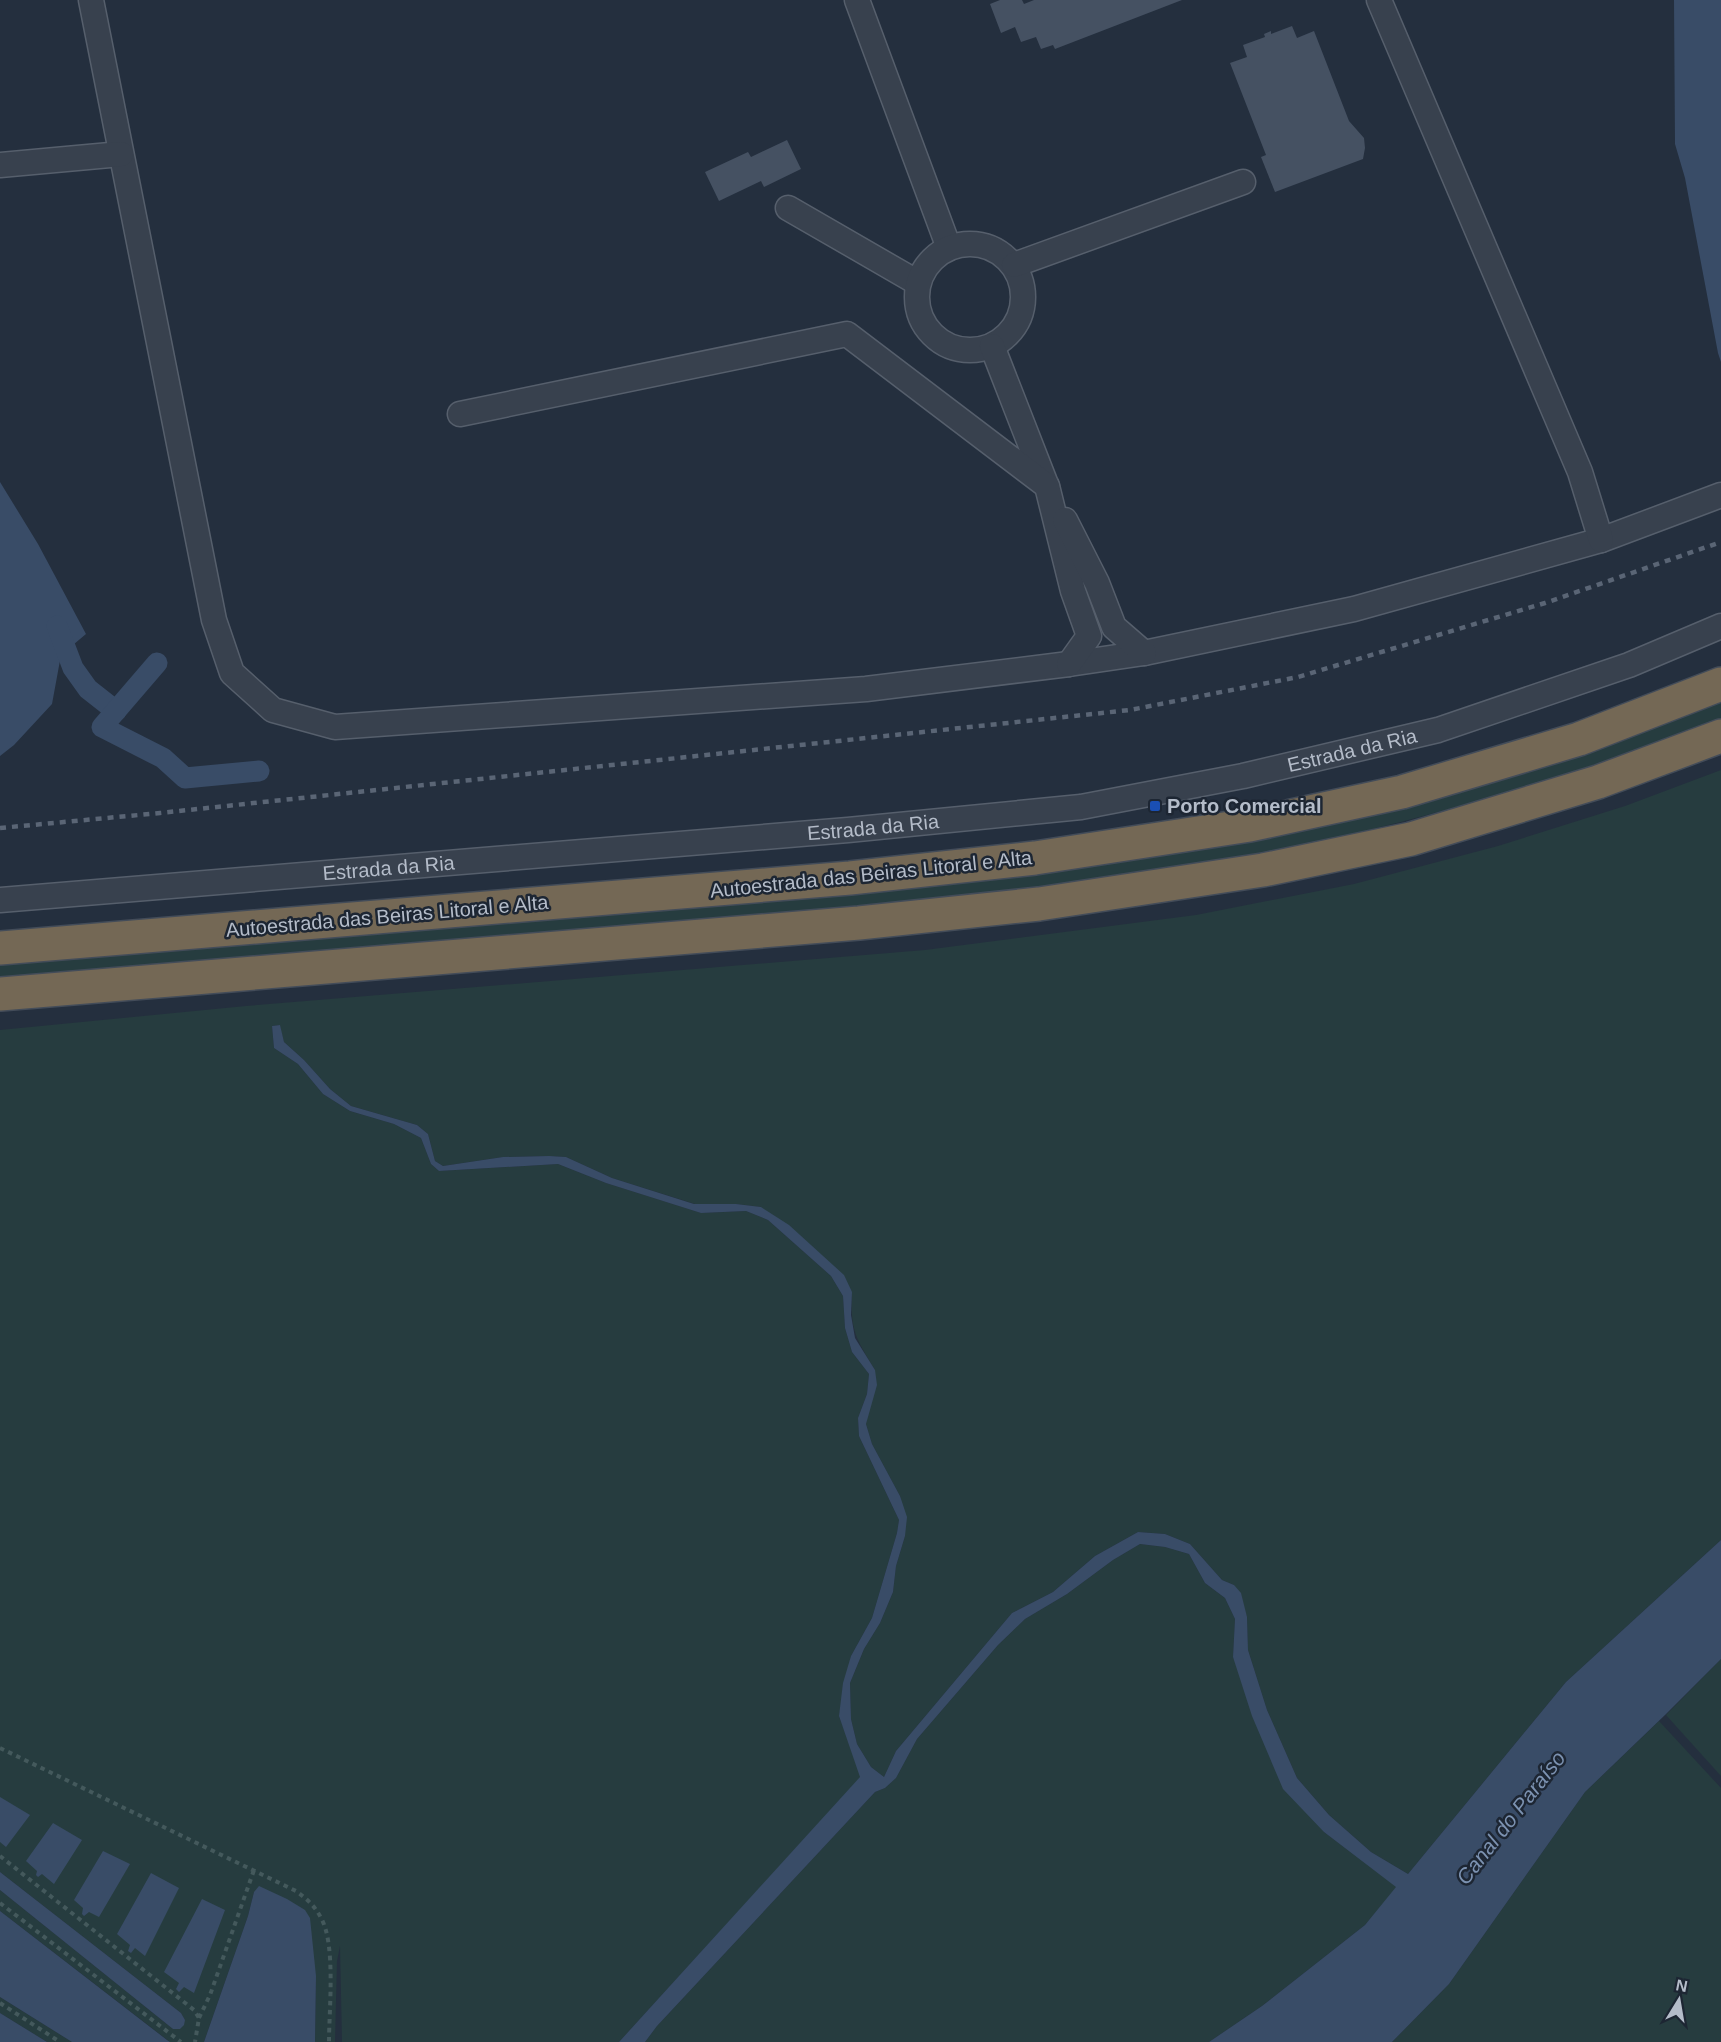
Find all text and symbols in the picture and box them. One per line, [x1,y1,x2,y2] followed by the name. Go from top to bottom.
[1285,724,1420,776] street label: Estrada da Ria
[1167,795,1321,817] place label: Porto Comercial
[1148,799,1162,813] marker: Porto Comercial
[806,810,941,844] street label: Estrada da Ria
[709,846,1034,902] street label: Autoestrada das Beiras Litoral e Alta
[322,851,456,884] street label: Estrada da Ria
[225,891,550,941] street label: Autoestrada das Beiras Litoral e Alta
[1452,1746,1570,1889] water label: Canal do Paraíso
[1649,1970,1709,2030] north arrow
[1674,1976,1689,1995] text: N

